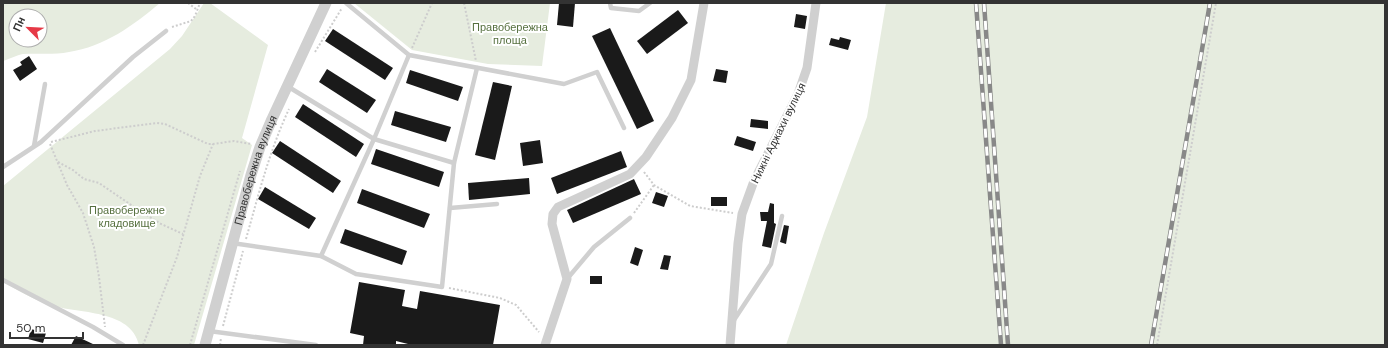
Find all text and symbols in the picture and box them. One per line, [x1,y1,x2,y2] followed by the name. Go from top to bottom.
[8,8,48,48] north arrow
[10,14,28,33] text: Пн
[472,20,549,47] park label: Правобережна площа
[748,80,809,186] street label: Нижні Аджахи вулиця
[231,113,280,226] street label: Правобережна вулиця
[89,203,165,230] park label: Правобережне кладовище
[10,314,83,340] scale bar
[16,320,45,336] text: 50 m

